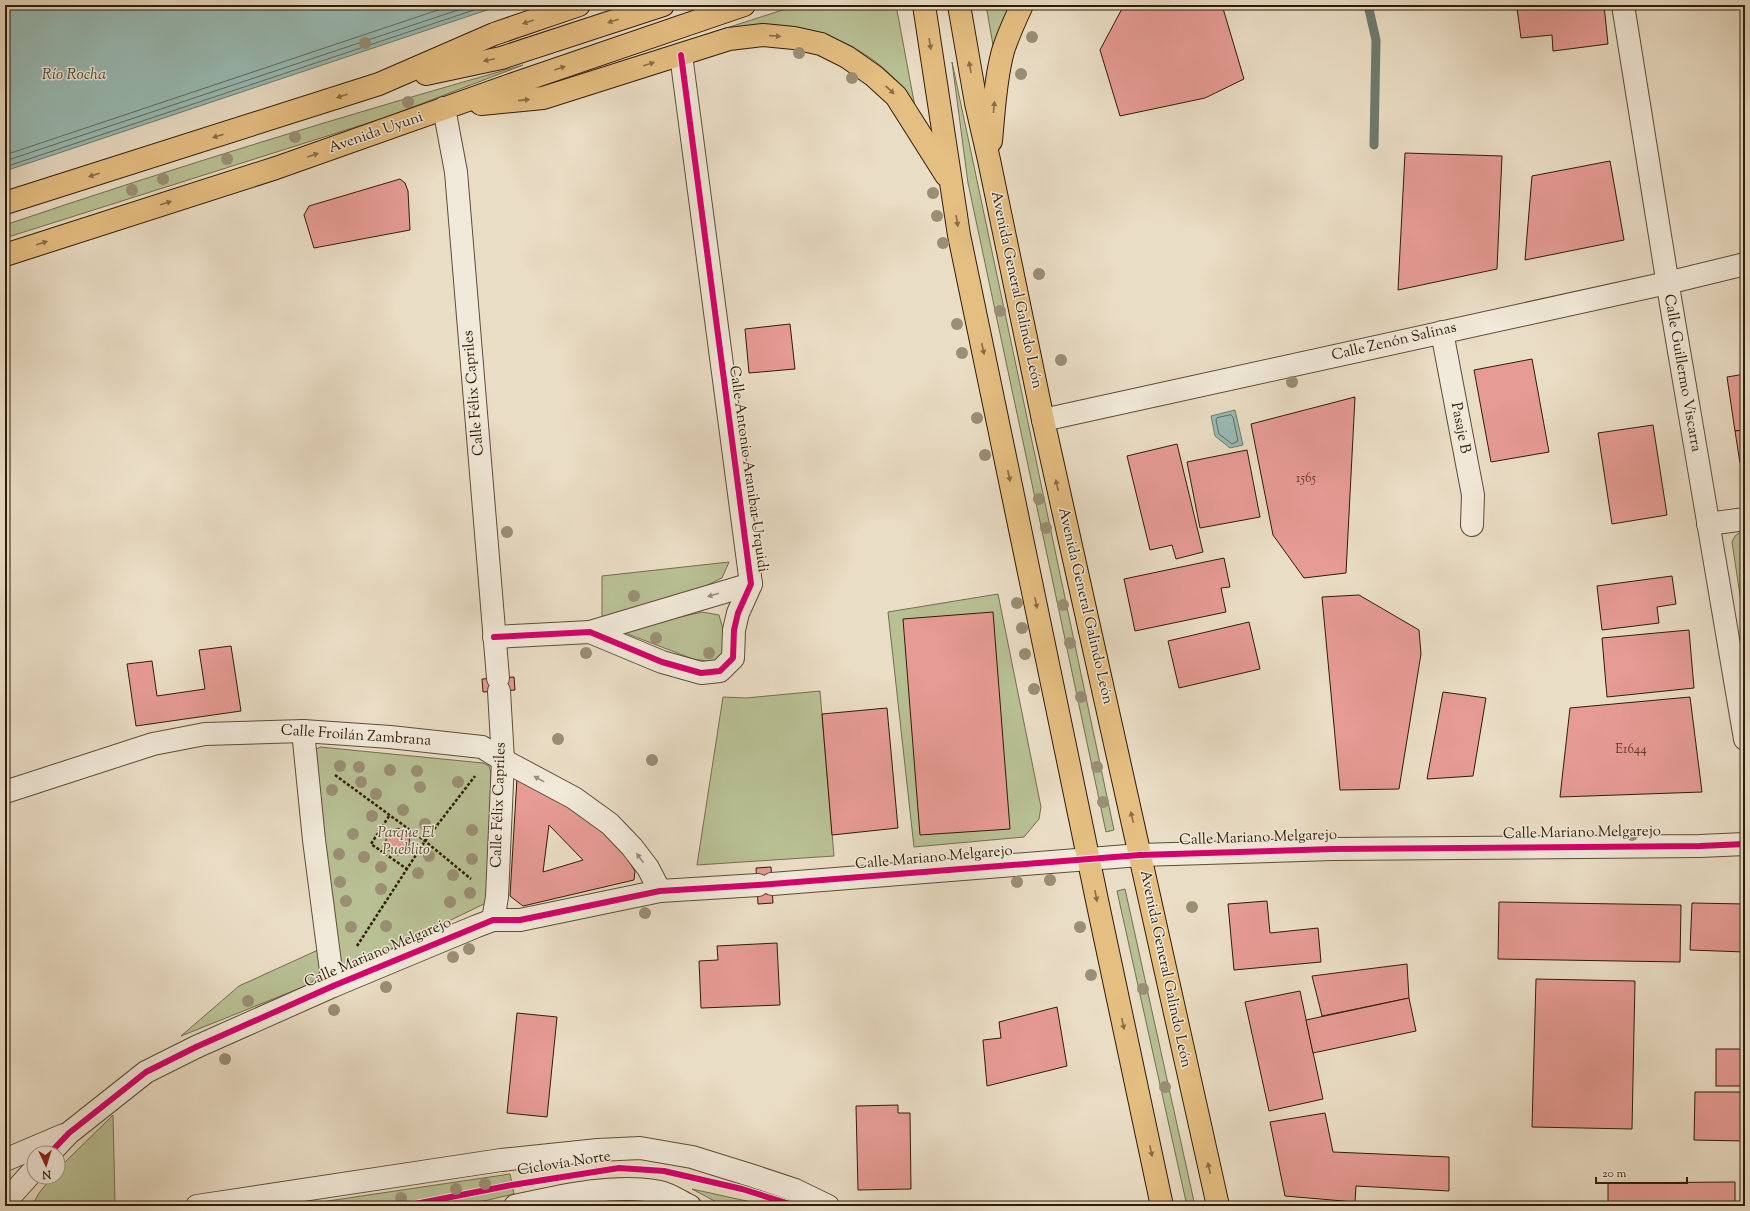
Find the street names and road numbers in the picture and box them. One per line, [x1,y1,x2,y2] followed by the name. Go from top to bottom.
[326,107,426,159] street label: Avenida Uyuni
[985,189,1047,391] street label: Avenida General Galindo León
[1658,292,1706,454] street label: Calle Guillermo Viscarra
[1329,317,1459,367] street label: Calle Zenón Salinas
[458,329,490,457] street label: Calle Félix Capriles
[723,364,773,574] street label: Calle Antonio Aranibar Urquidi
[1445,401,1475,456] street label: Pasaje B
[1052,505,1118,707] street label: Avenida General Galindo León
[280,720,432,752] street label: Calle Froilán Zambrana
[486,742,512,868] street label: Calle Félix Capriles
[1503,821,1661,845] street label: Calle Mariano Melgarejo
[1179,825,1337,851] street label: Calle Mariano Melgarejo
[854,841,1014,875] street label: Calle Mariano Melgarejo
[1134,868,1196,1070] street label: Avenida General Galindo León
[301,912,455,994] street label: Calle Mariano Melgarejo
[516,1146,612,1182] street label: Ciclovía Norte

